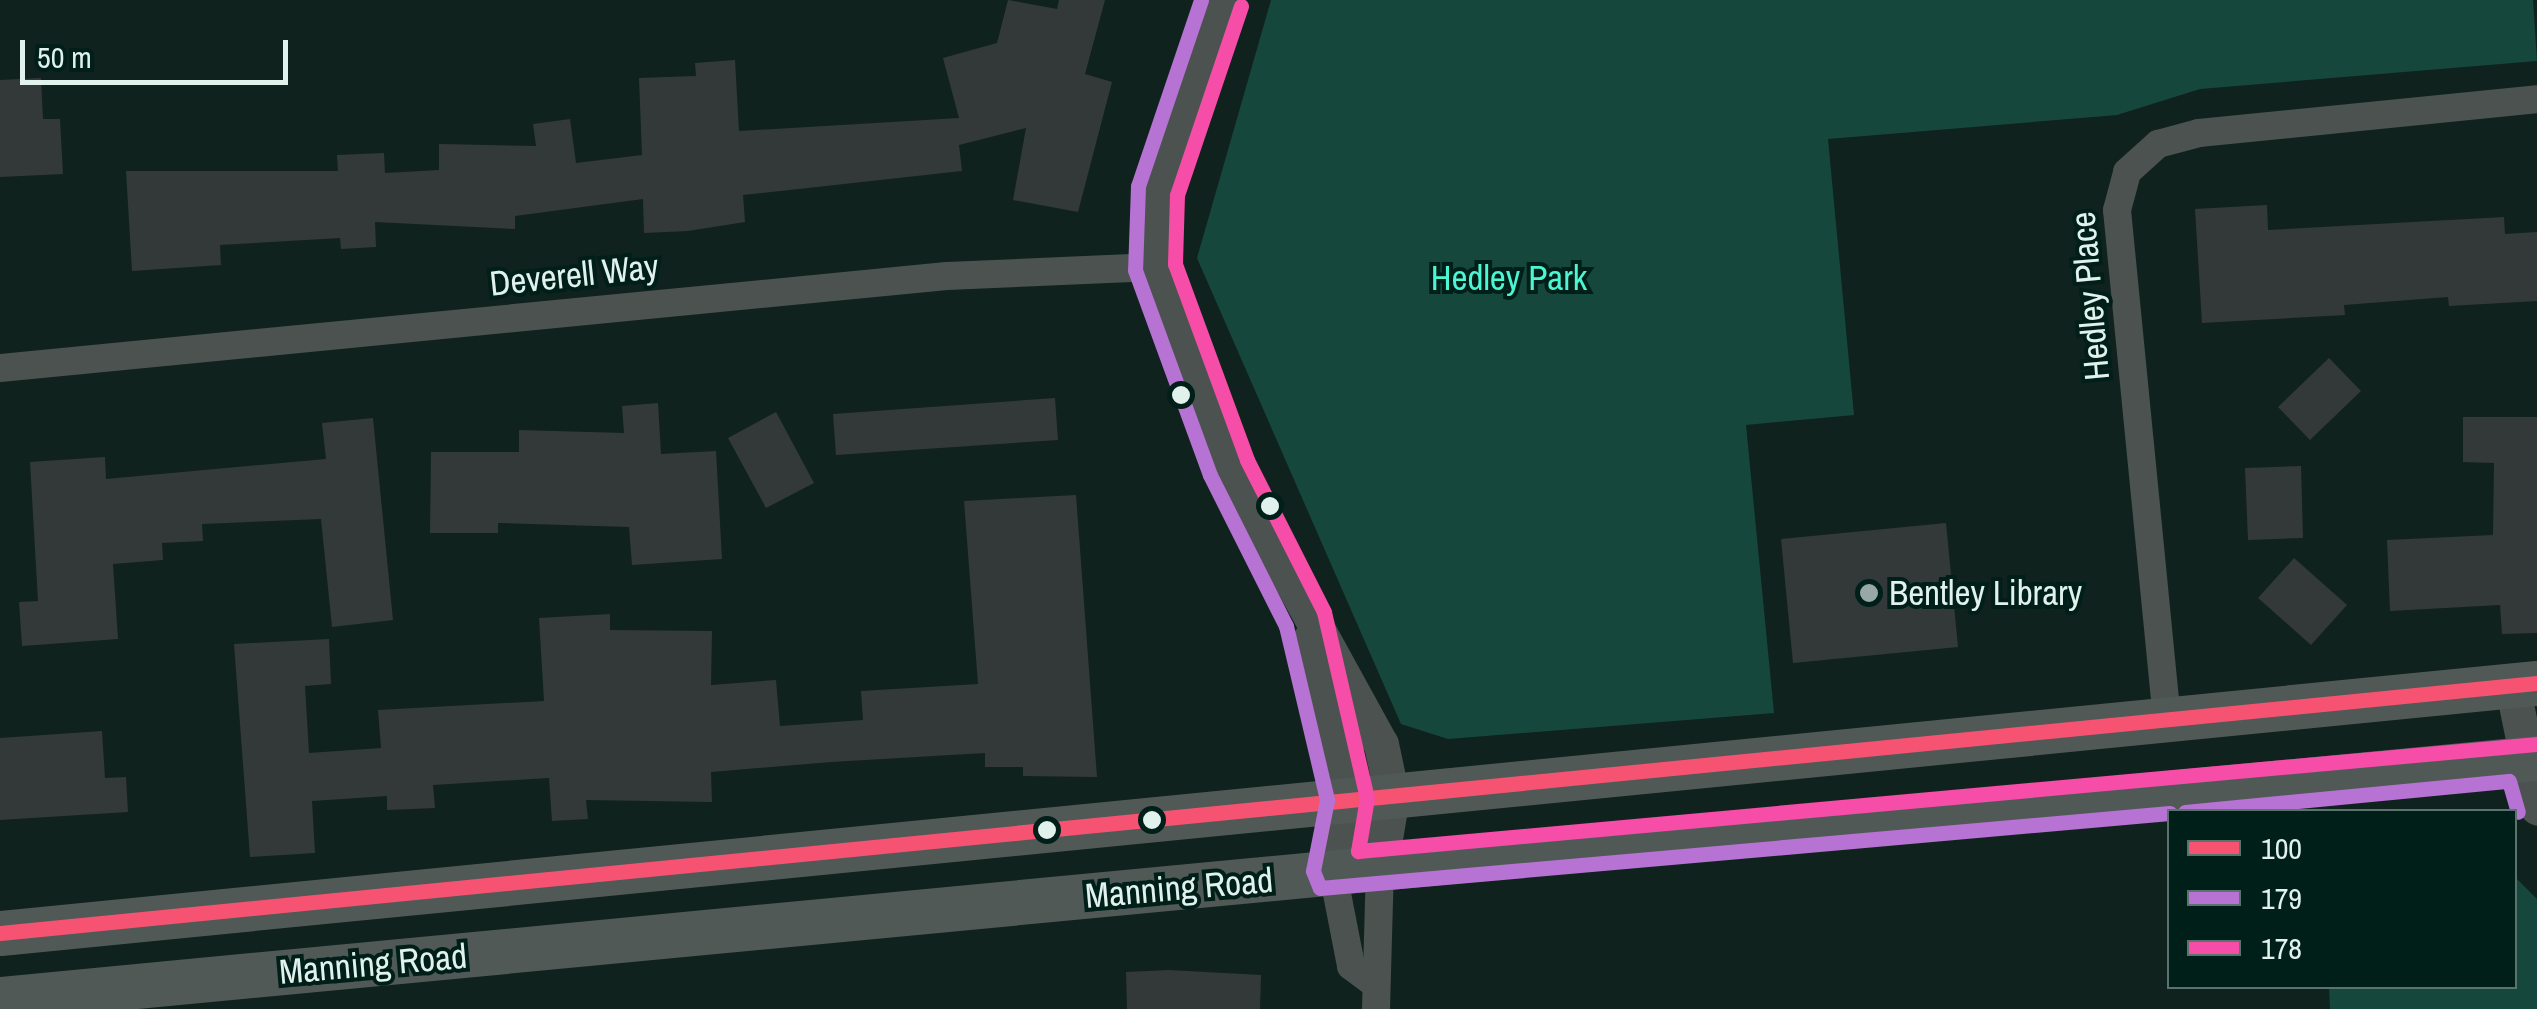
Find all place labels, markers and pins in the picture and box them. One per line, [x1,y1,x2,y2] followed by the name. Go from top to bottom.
[1171,385,1191,405] unlabelled marker
[1260,496,1280,516] unlabelled marker
[1889,572,2082,614] place label: Bentley Library
[1858,582,1880,604] marker: Bentley Library
[1142,810,1162,830] unlabelled marker
[1037,820,1057,840] unlabelled marker

